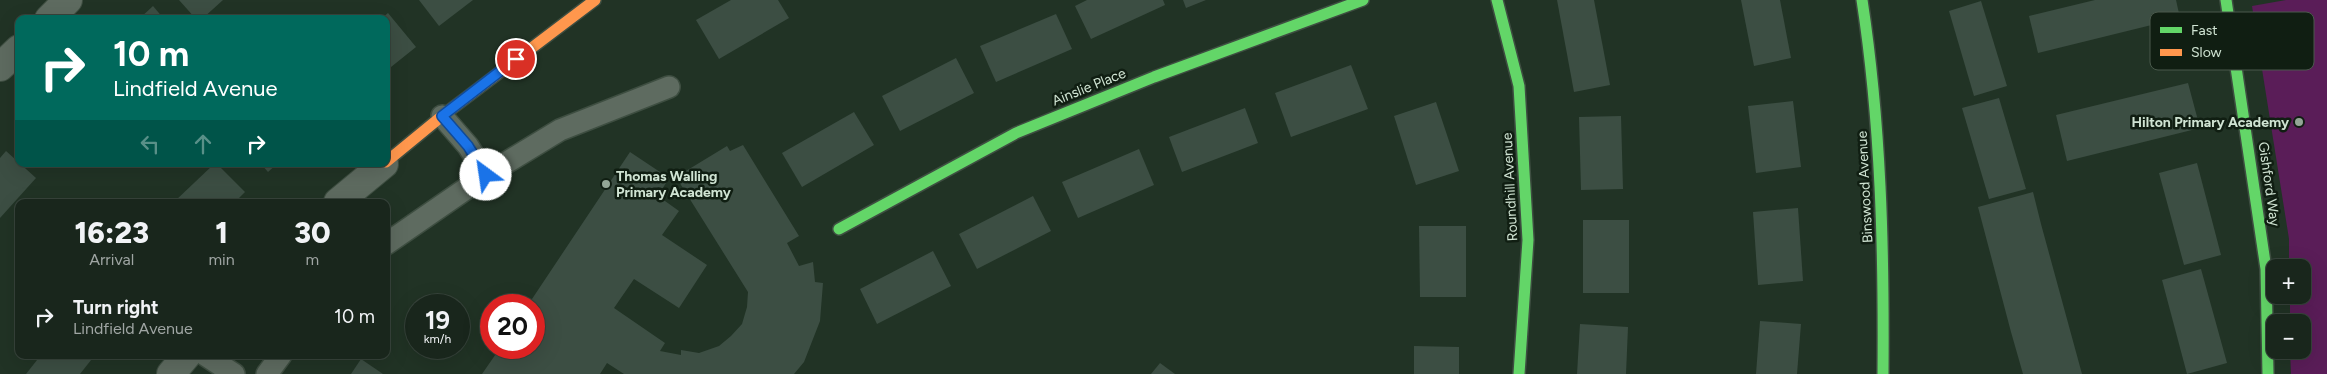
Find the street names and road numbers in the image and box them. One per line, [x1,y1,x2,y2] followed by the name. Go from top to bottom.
[1050,64,1129,109] street label: Ainslie Place
[1854,130,1876,243] street label: Binswood Avenue
[1499,132,1521,242] street label: Roundhill Avenue
[2255,141,2283,228] street label: Gishford Way

